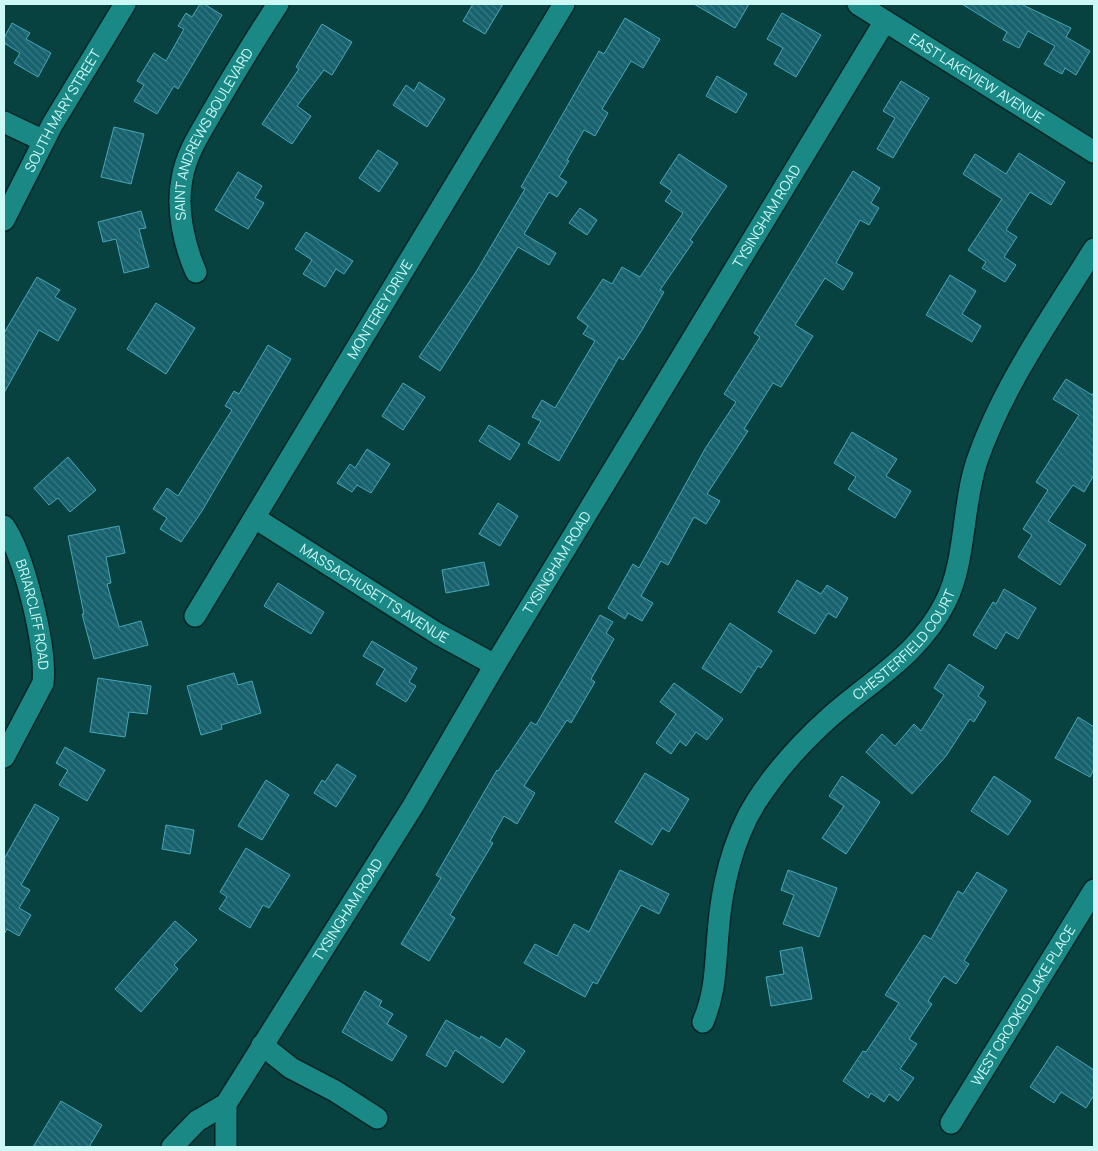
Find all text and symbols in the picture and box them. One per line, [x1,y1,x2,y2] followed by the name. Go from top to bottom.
[906,29,1048,127] street label: EAST LAKEVIEW AVENUE
[170,44,257,221] street label: SAINT ANDREWS BOULEVARD
[20,45,105,175] street label: SOUTH MARY STREET
[728,161,805,271] street label: TYSINGHAM ROAD
[342,256,417,362] street label: MONTEREY DRIVE
[518,507,595,618] street label: TYSINGHAM ROAD
[296,539,452,647] street label: MASSACHUSETTS AVENUE
[11,556,53,670] street label: BRIARCLIFF ROAD
[848,586,959,704] street label: CHESTERFIELD COURT
[308,855,387,964] street label: TYSINGHAM ROAD
[966,921,1079,1089] street label: WEST CROOKED LAKE PLACE

